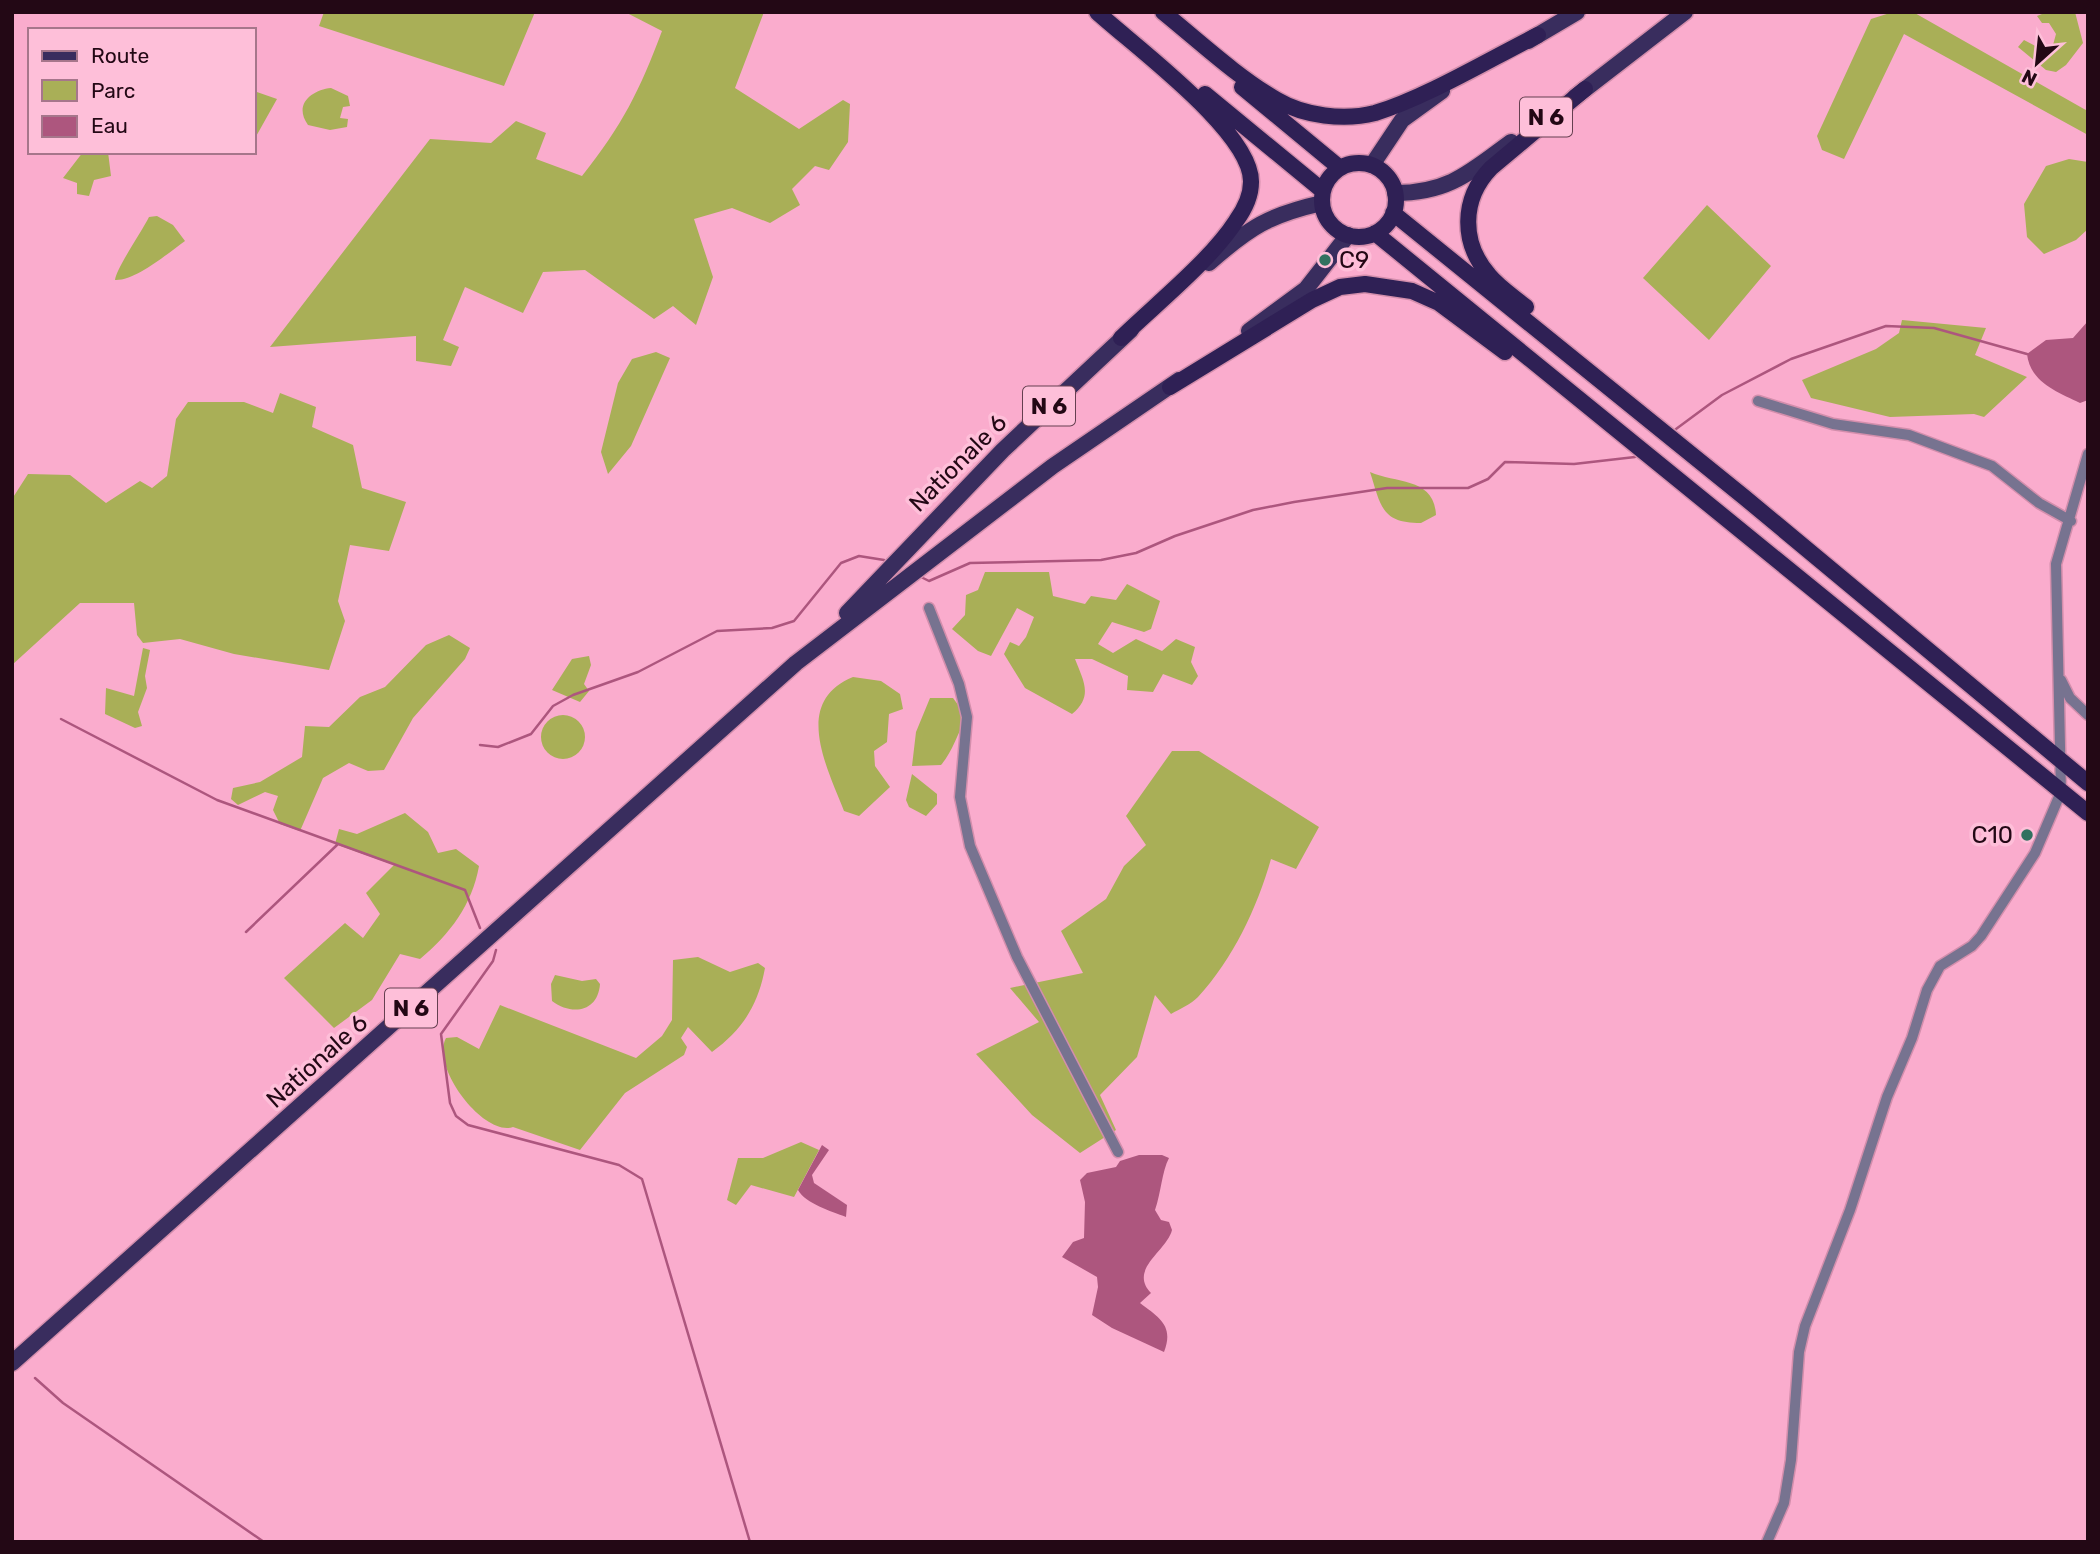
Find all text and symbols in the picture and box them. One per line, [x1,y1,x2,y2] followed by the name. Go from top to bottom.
[28,28,256,154] legend
[2002,28,2072,98] north arrow
[91,43,149,68] text: Route
[2018,64,2041,91] text: N
[91,78,135,103] text: Parc
[1520,98,1572,136] road number: N 6
[91,113,128,138] text: Eau
[1339,246,1369,274] place label: C9
[1317,252,1333,268] marker: C9
[1023,386,1075,426] road number: N 6
[903,408,1013,518] street label: Nationale 6
[1972,821,2013,849] place label: C10
[2019,827,2035,843] marker: C10
[385,988,437,1028] road number: N 6
[261,1008,373,1114] street label: Nationale 6

